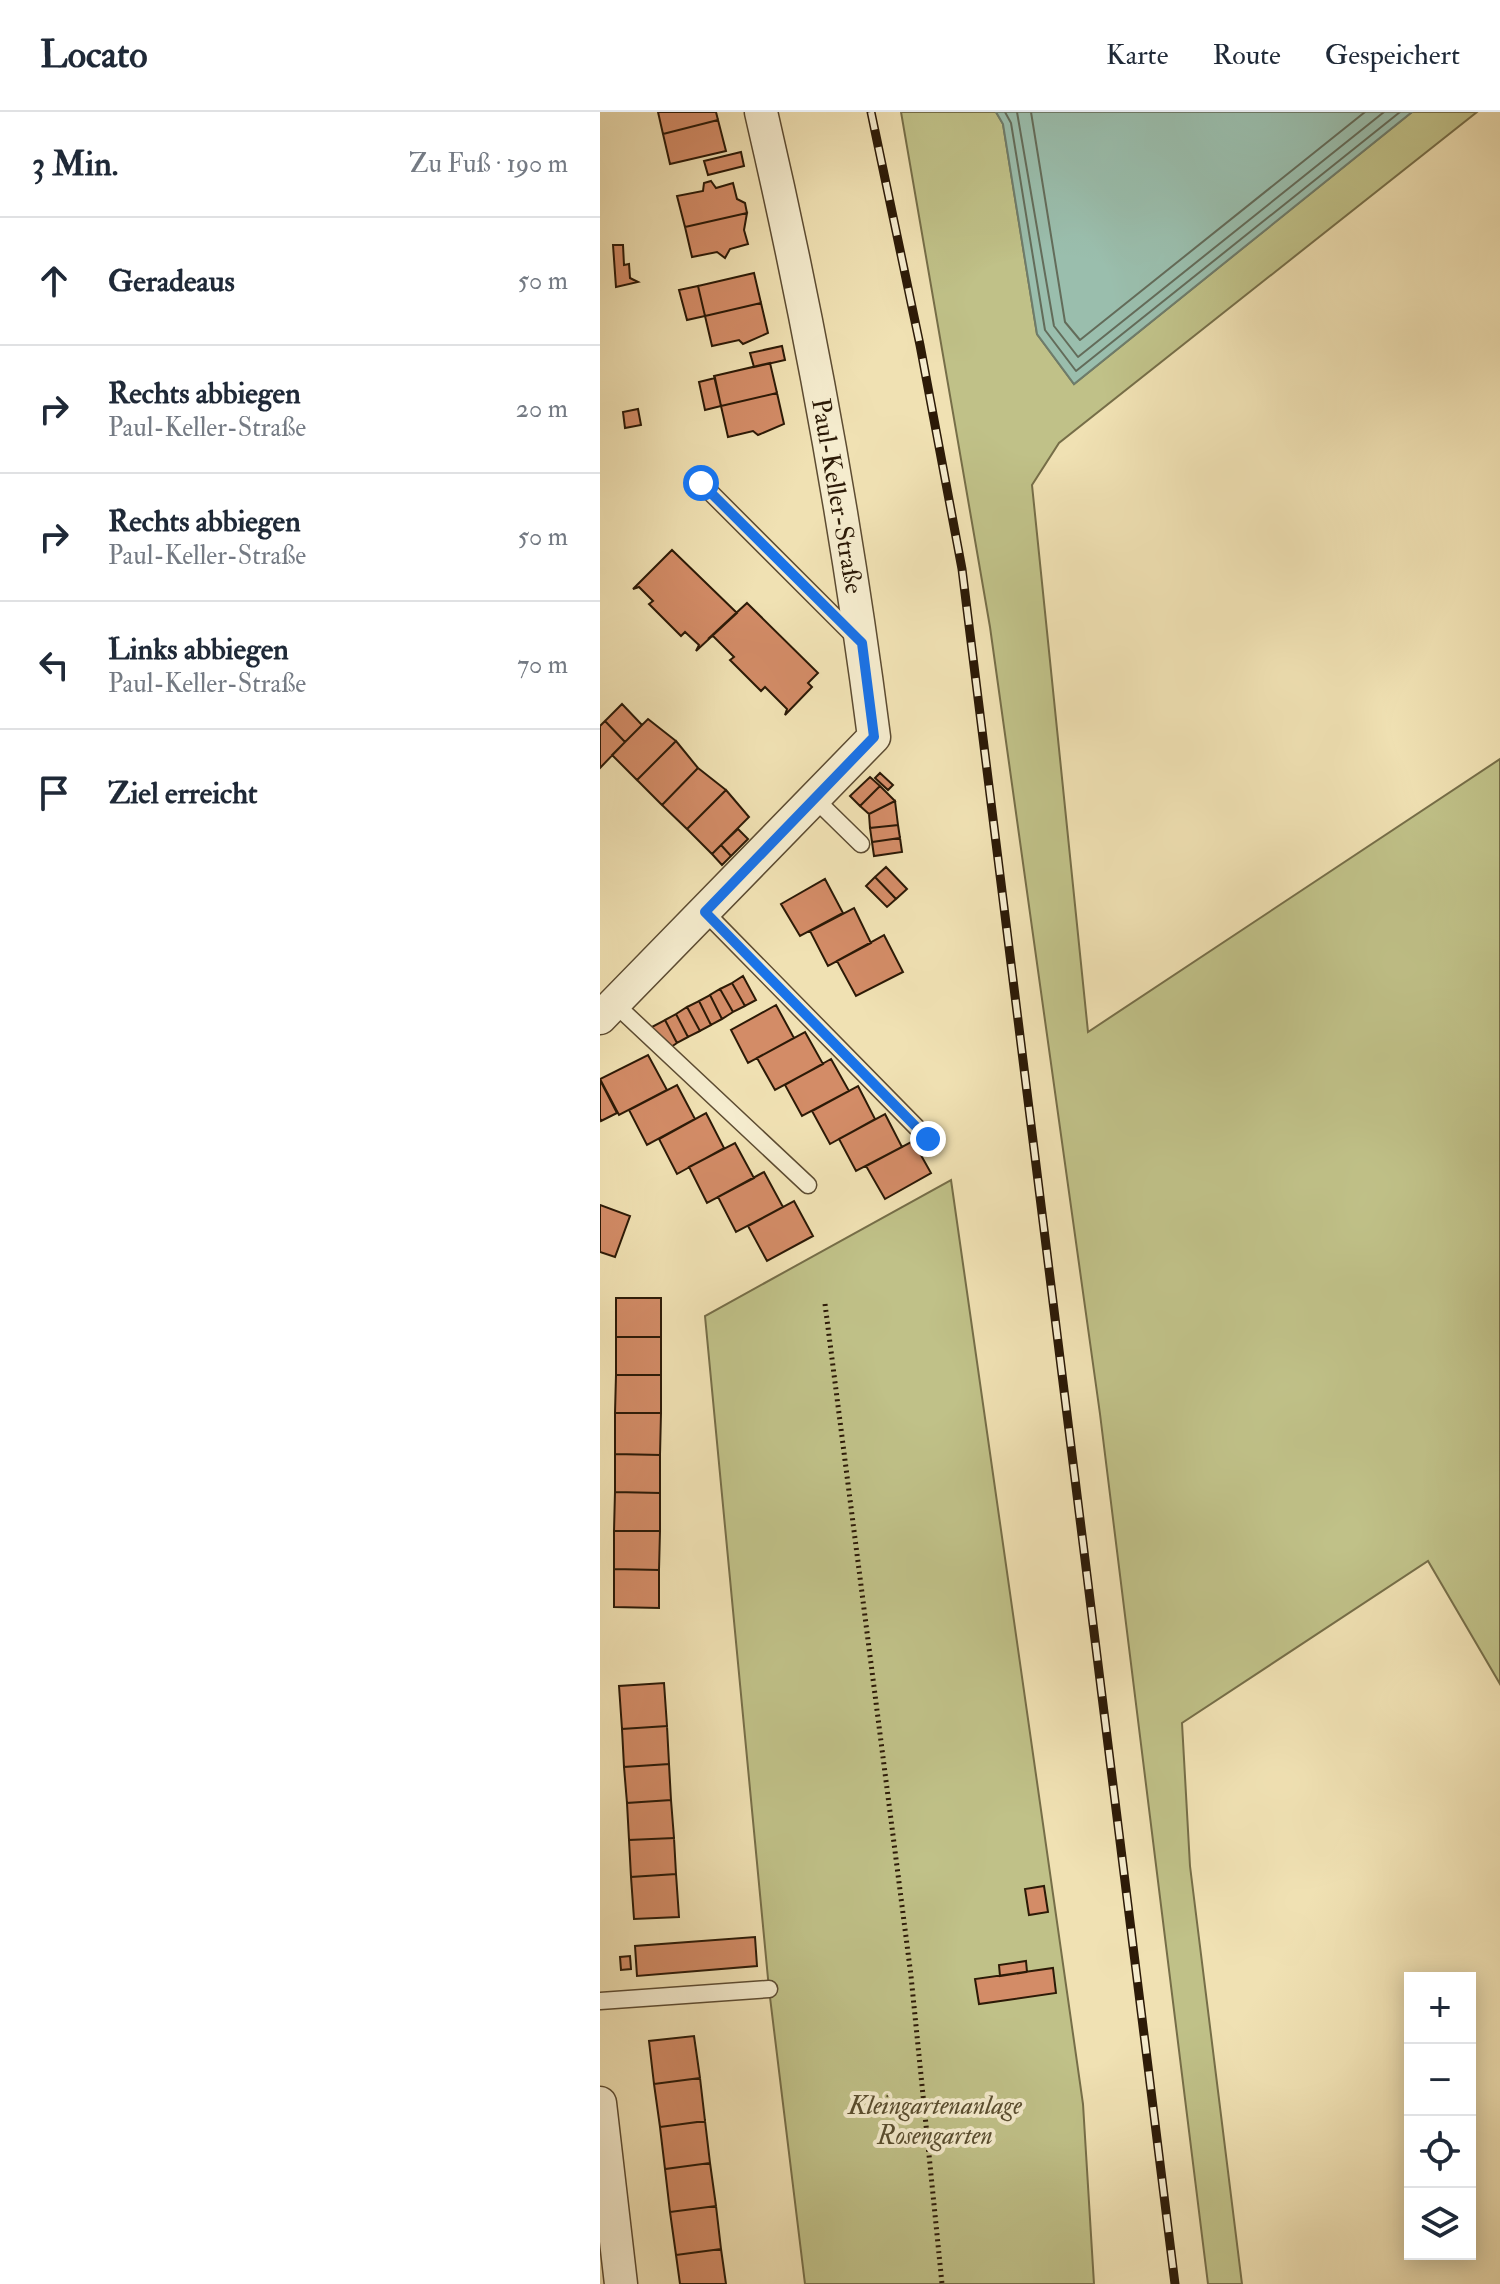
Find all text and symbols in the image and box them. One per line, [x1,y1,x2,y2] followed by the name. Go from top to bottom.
[40,31,147,79] text: Locato
[1106,38,1168,73] text: Karte
[1212,38,1281,73] text: Route
[1325,38,1460,73] text: Gespeichert
[32,143,118,186] text: 3 Min.
[409,148,568,180] text: Zu Fuß · 190 m
[32,259,76,303] icon: ahead
[108,263,235,300] text: Geradeaus
[518,265,568,297] text: 50 m
[108,375,301,412] text: Rechts abbiegen
[32,387,76,431] icon: right
[516,393,568,425] text: 20 m
[804,396,870,596] street label: Paul-Keller-Straße
[108,412,306,444] text: Paul-Keller-Straße
[683,465,719,501] route start
[108,503,301,540] text: Rechts abbiegen
[32,515,76,559] icon: right
[518,521,568,553] text: 50 m
[108,540,306,572] text: Paul-Keller-Straße
[108,631,289,668] text: Links abbiegen
[32,643,76,687] icon: left
[517,649,568,681] text: 70 m
[108,668,306,700] text: Paul-Keller-Straße
[32,771,76,815] icon: arrive
[108,775,257,812] text: Ziel erreicht
[910,1121,946,1157] route end
[1404,1972,1476,2260] map controls
[1404,1972,1476,2044] button: +
[1404,2044,1476,2116] button: −
[846,2090,1022,2152] park label: Kleingartenanlage Rosengarten
[1404,2116,1476,2188] button: locate
[1404,2188,1476,2260] button: layers

